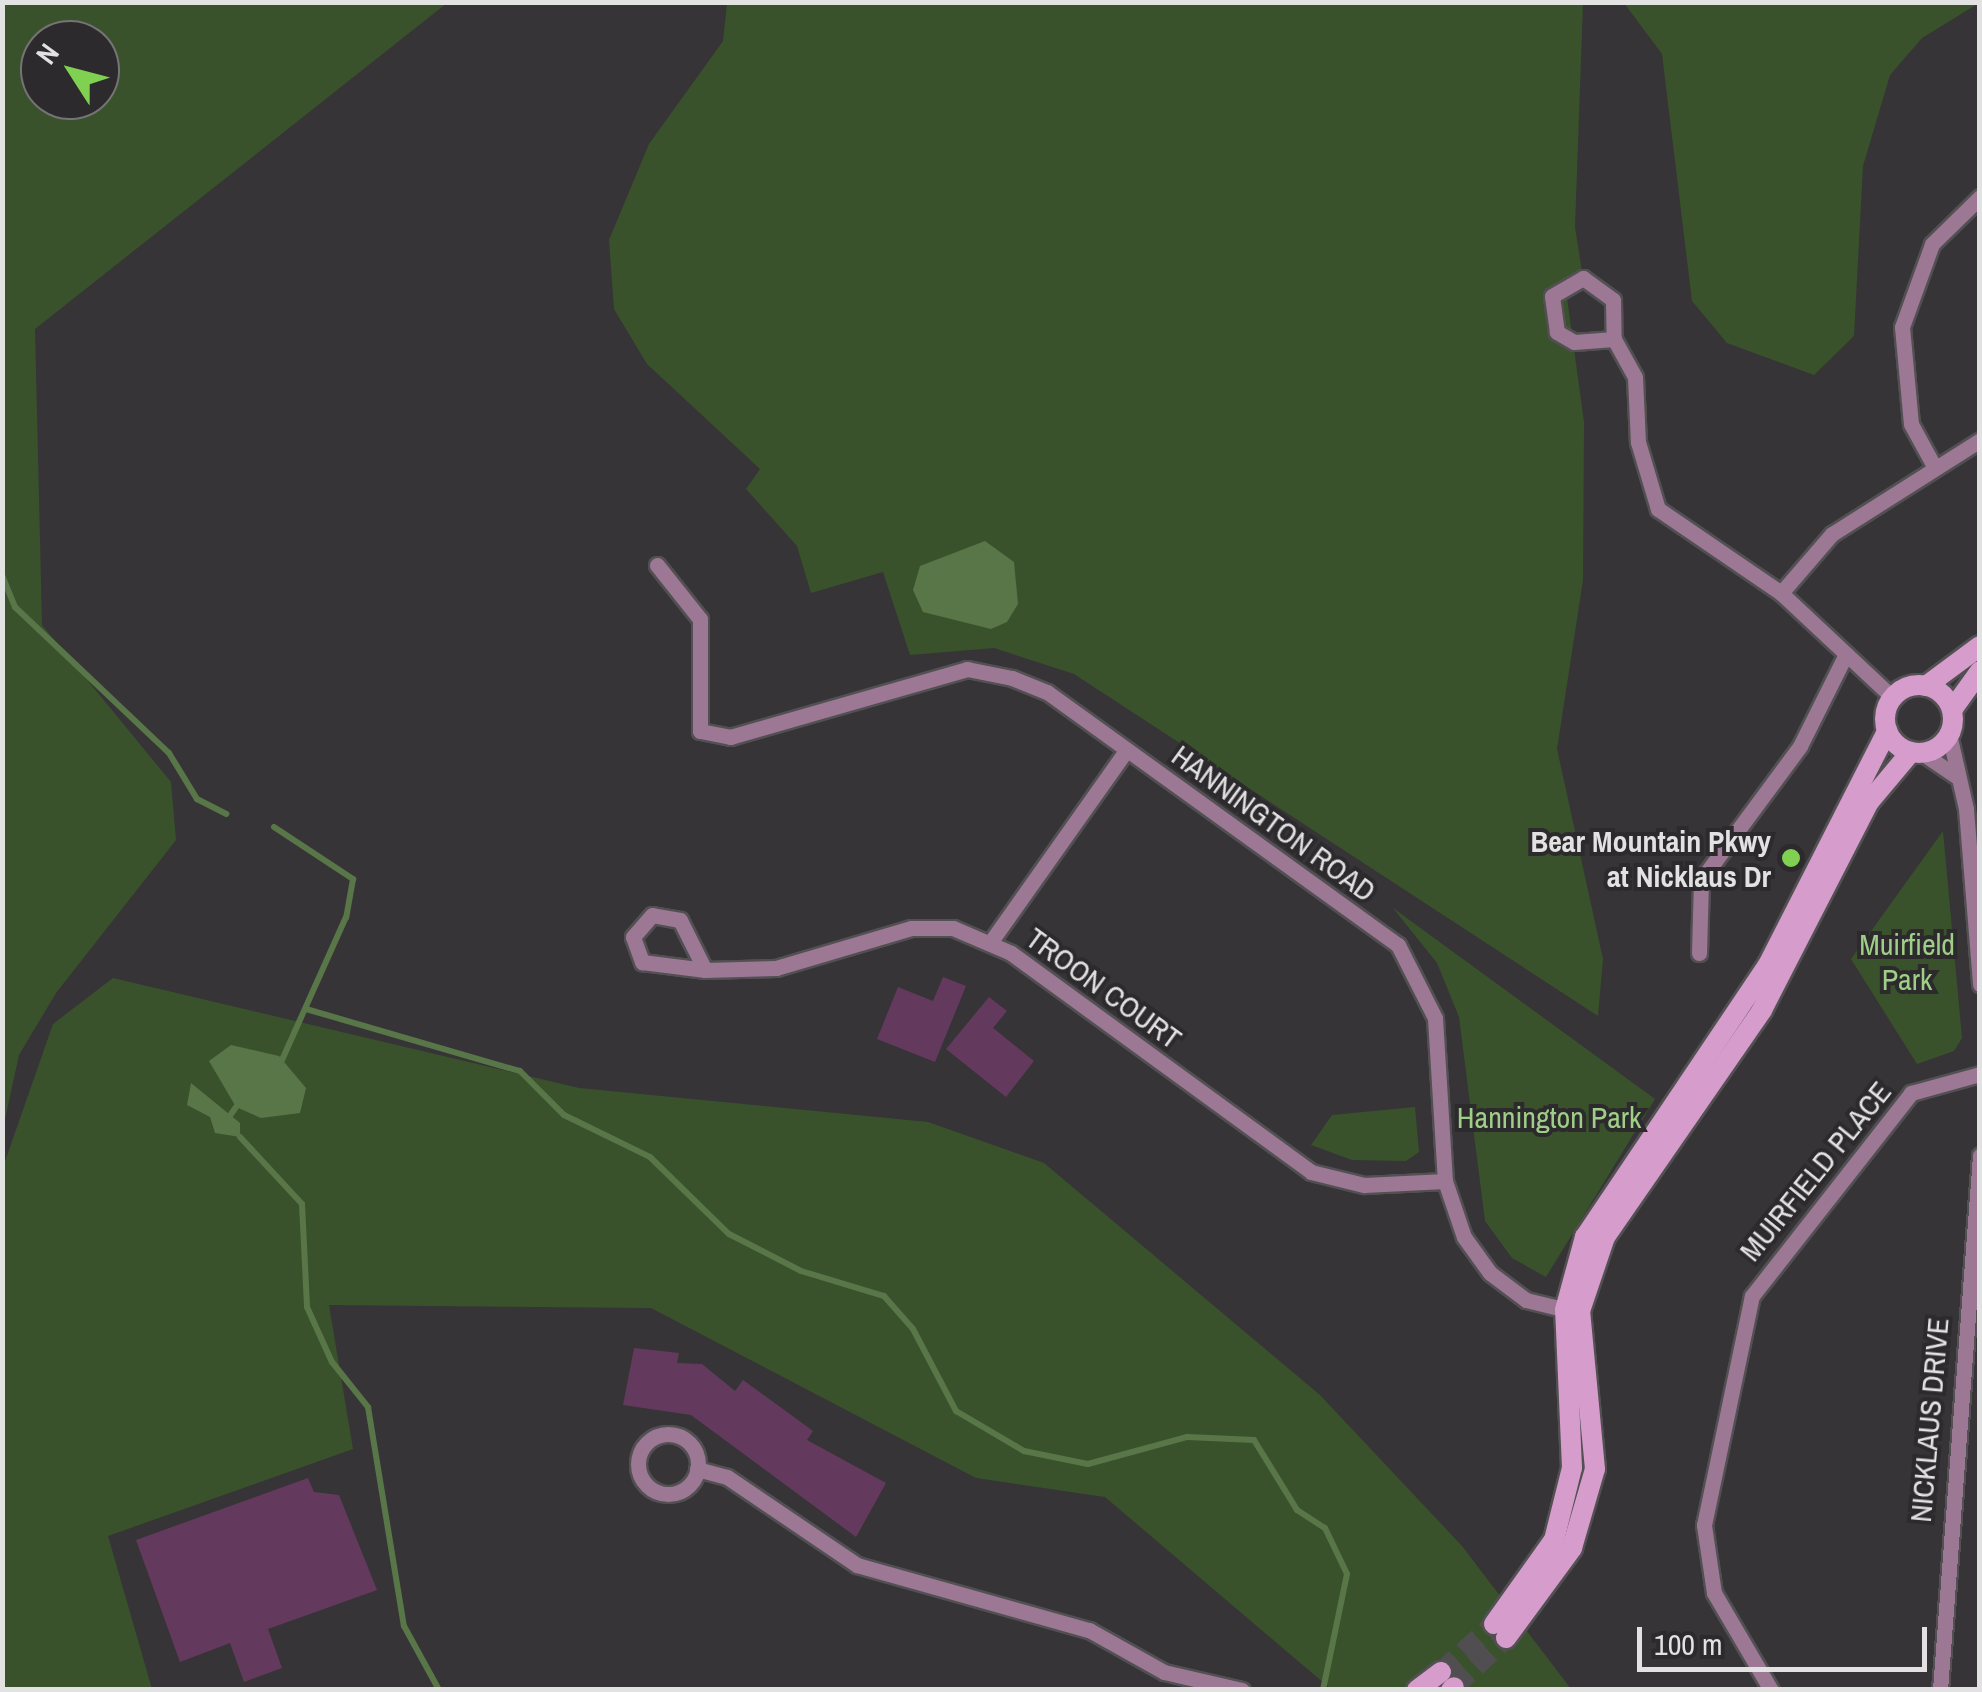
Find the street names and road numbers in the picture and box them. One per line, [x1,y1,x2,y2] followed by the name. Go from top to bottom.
[1165,737,1383,909] street label: HANNINGTON ROAD
[1020,920,1188,1056] street label: TROON COURT
[1732,1074,1898,1268] street label: MUIRFIELD PLACE
[1902,1316,1956,1524] street label: NICKLAUS DRIVE

